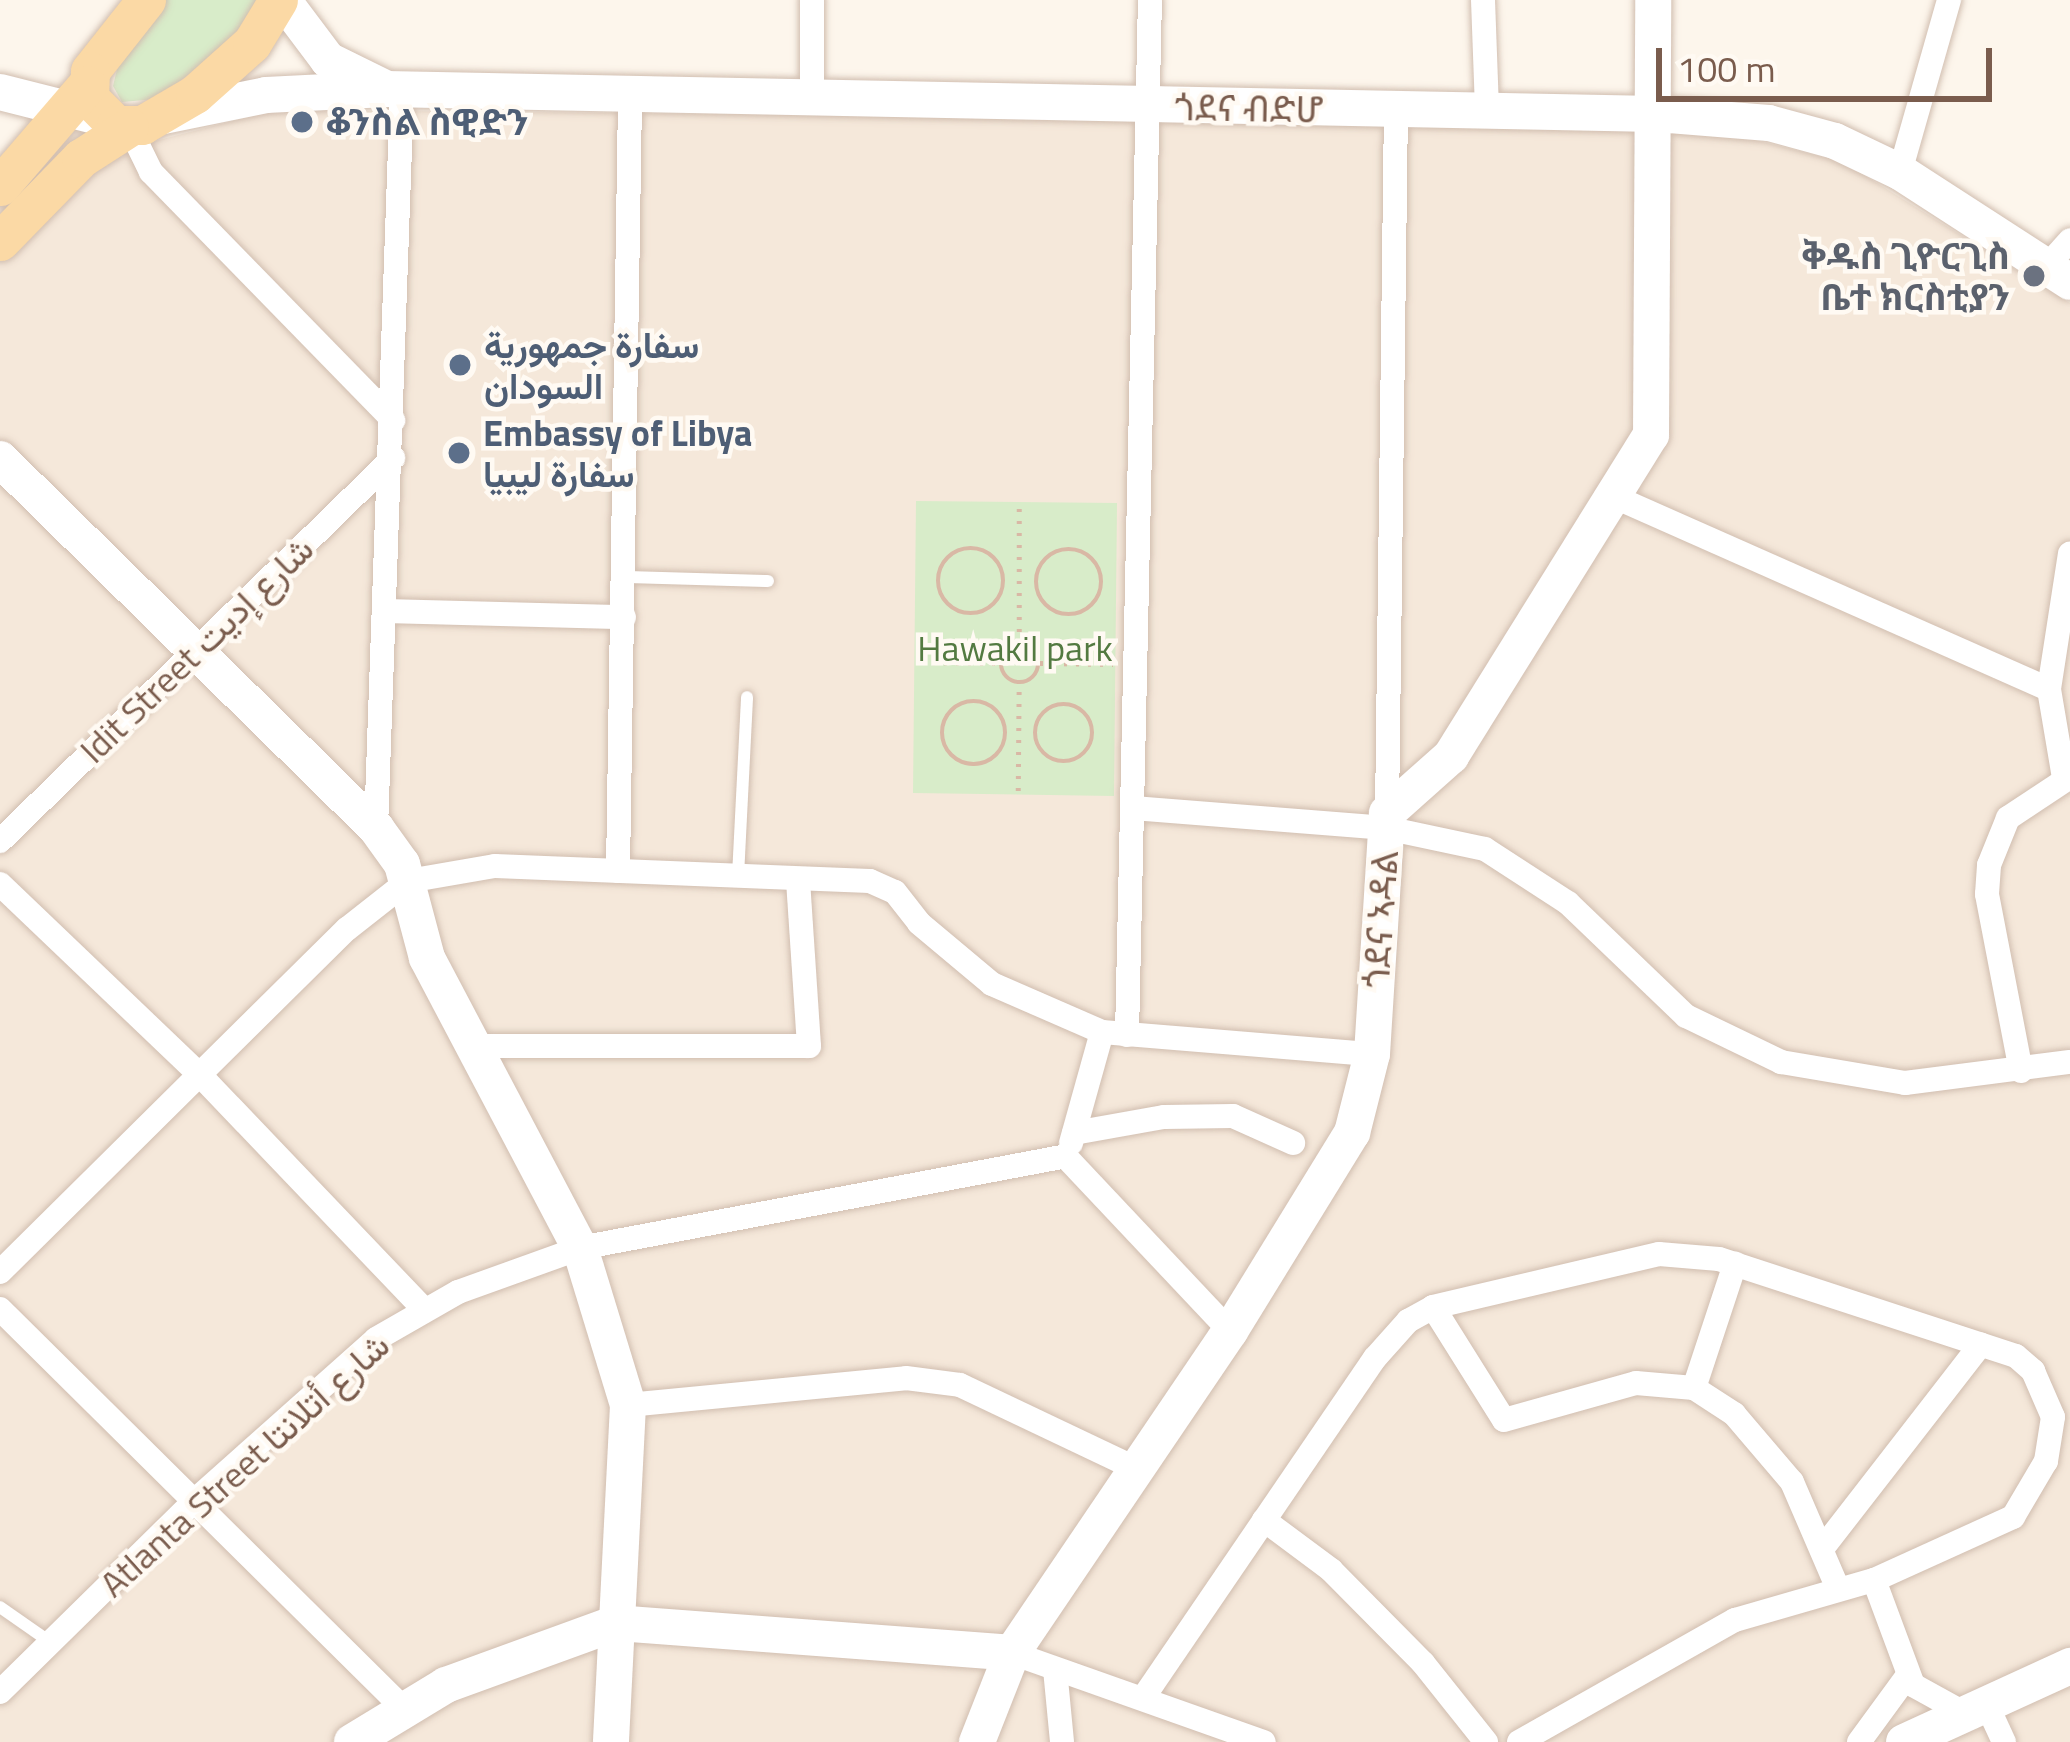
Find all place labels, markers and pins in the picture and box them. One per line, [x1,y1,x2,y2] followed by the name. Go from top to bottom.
[326,100,528,144] place label: ቆንስል ስዊድን
[289,109,315,135] marker: ቆንስል ስዊድን
[1801,233,2010,318] place label: ቅዱስ ጊዮርጊስ ቤተ ክርስቲያን
[2021,263,2047,289] marker: ቅዱስ ጊዮርጊስ ቤተ ክርስቲያን
[484,322,699,407] place label: سفارة جمهورية السودان
[447,352,473,378] marker: سفارة جمهورية السودان
[483,410,752,495] place label: Embassy of Libya سفارة ليبيا
[446,440,472,466] marker: Embassy of Libya سفارة ليبيا

